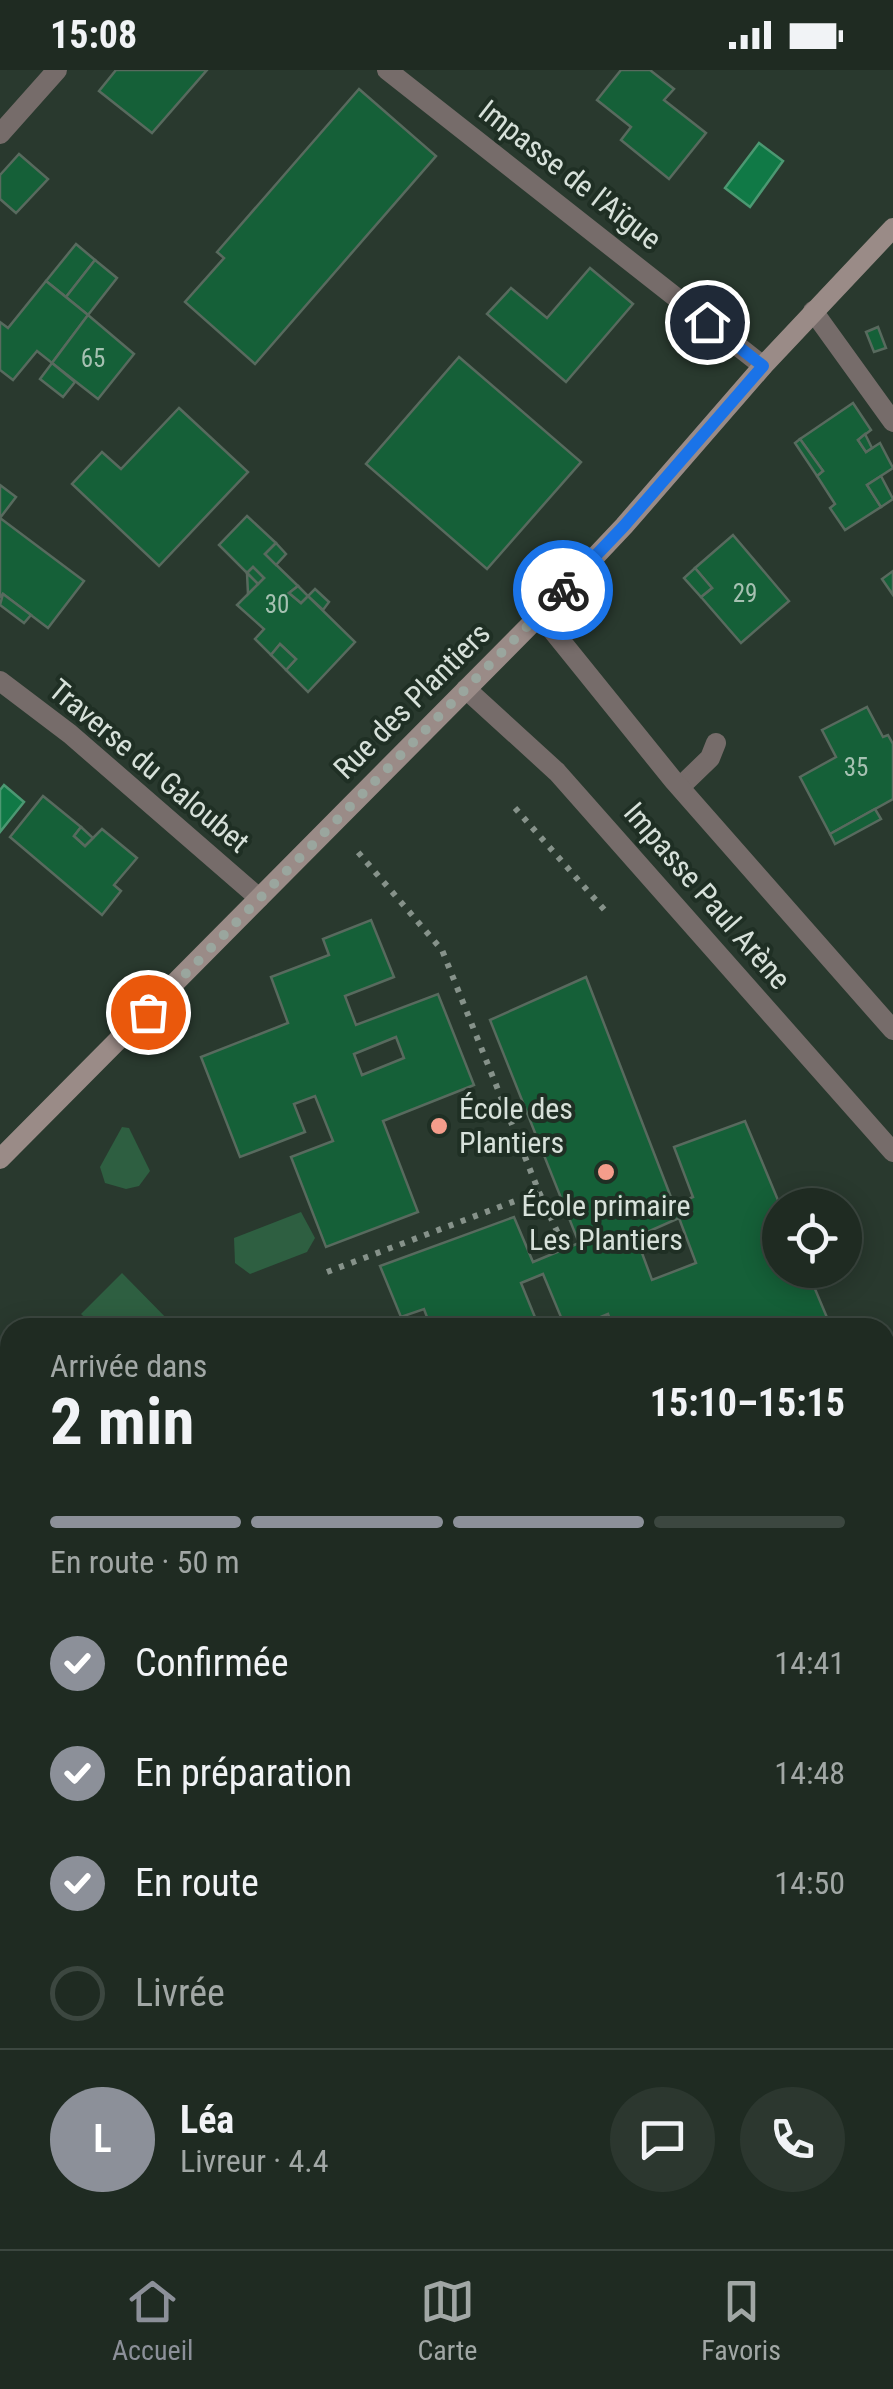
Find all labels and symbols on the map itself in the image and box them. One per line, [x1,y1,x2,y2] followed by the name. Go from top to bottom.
[472,93,668,257] street label: Impasse de l'Aïgue
[665,280,750,365] pin
[81,344,105,373] house number: 65
[513,540,613,640] courier
[733,579,757,608] house number: 29
[265,590,289,619] house number: 30
[326,615,497,786] street label: Rue des Plantiers
[42,672,256,859] street label: Traverse du Galoubet
[844,753,868,782] house number: 35
[617,795,798,996] street label: Impasse Paul Arène
[106,970,191,1055] pin
[459,1091,573,1160] place label: École des Plantiers
[428,1115,450,1137] marker: École des Plantiers
[595,1161,617,1183] marker: École primaire Les Plantiers
[522,1188,690,1257] place label: École primaire Les Plantiers

